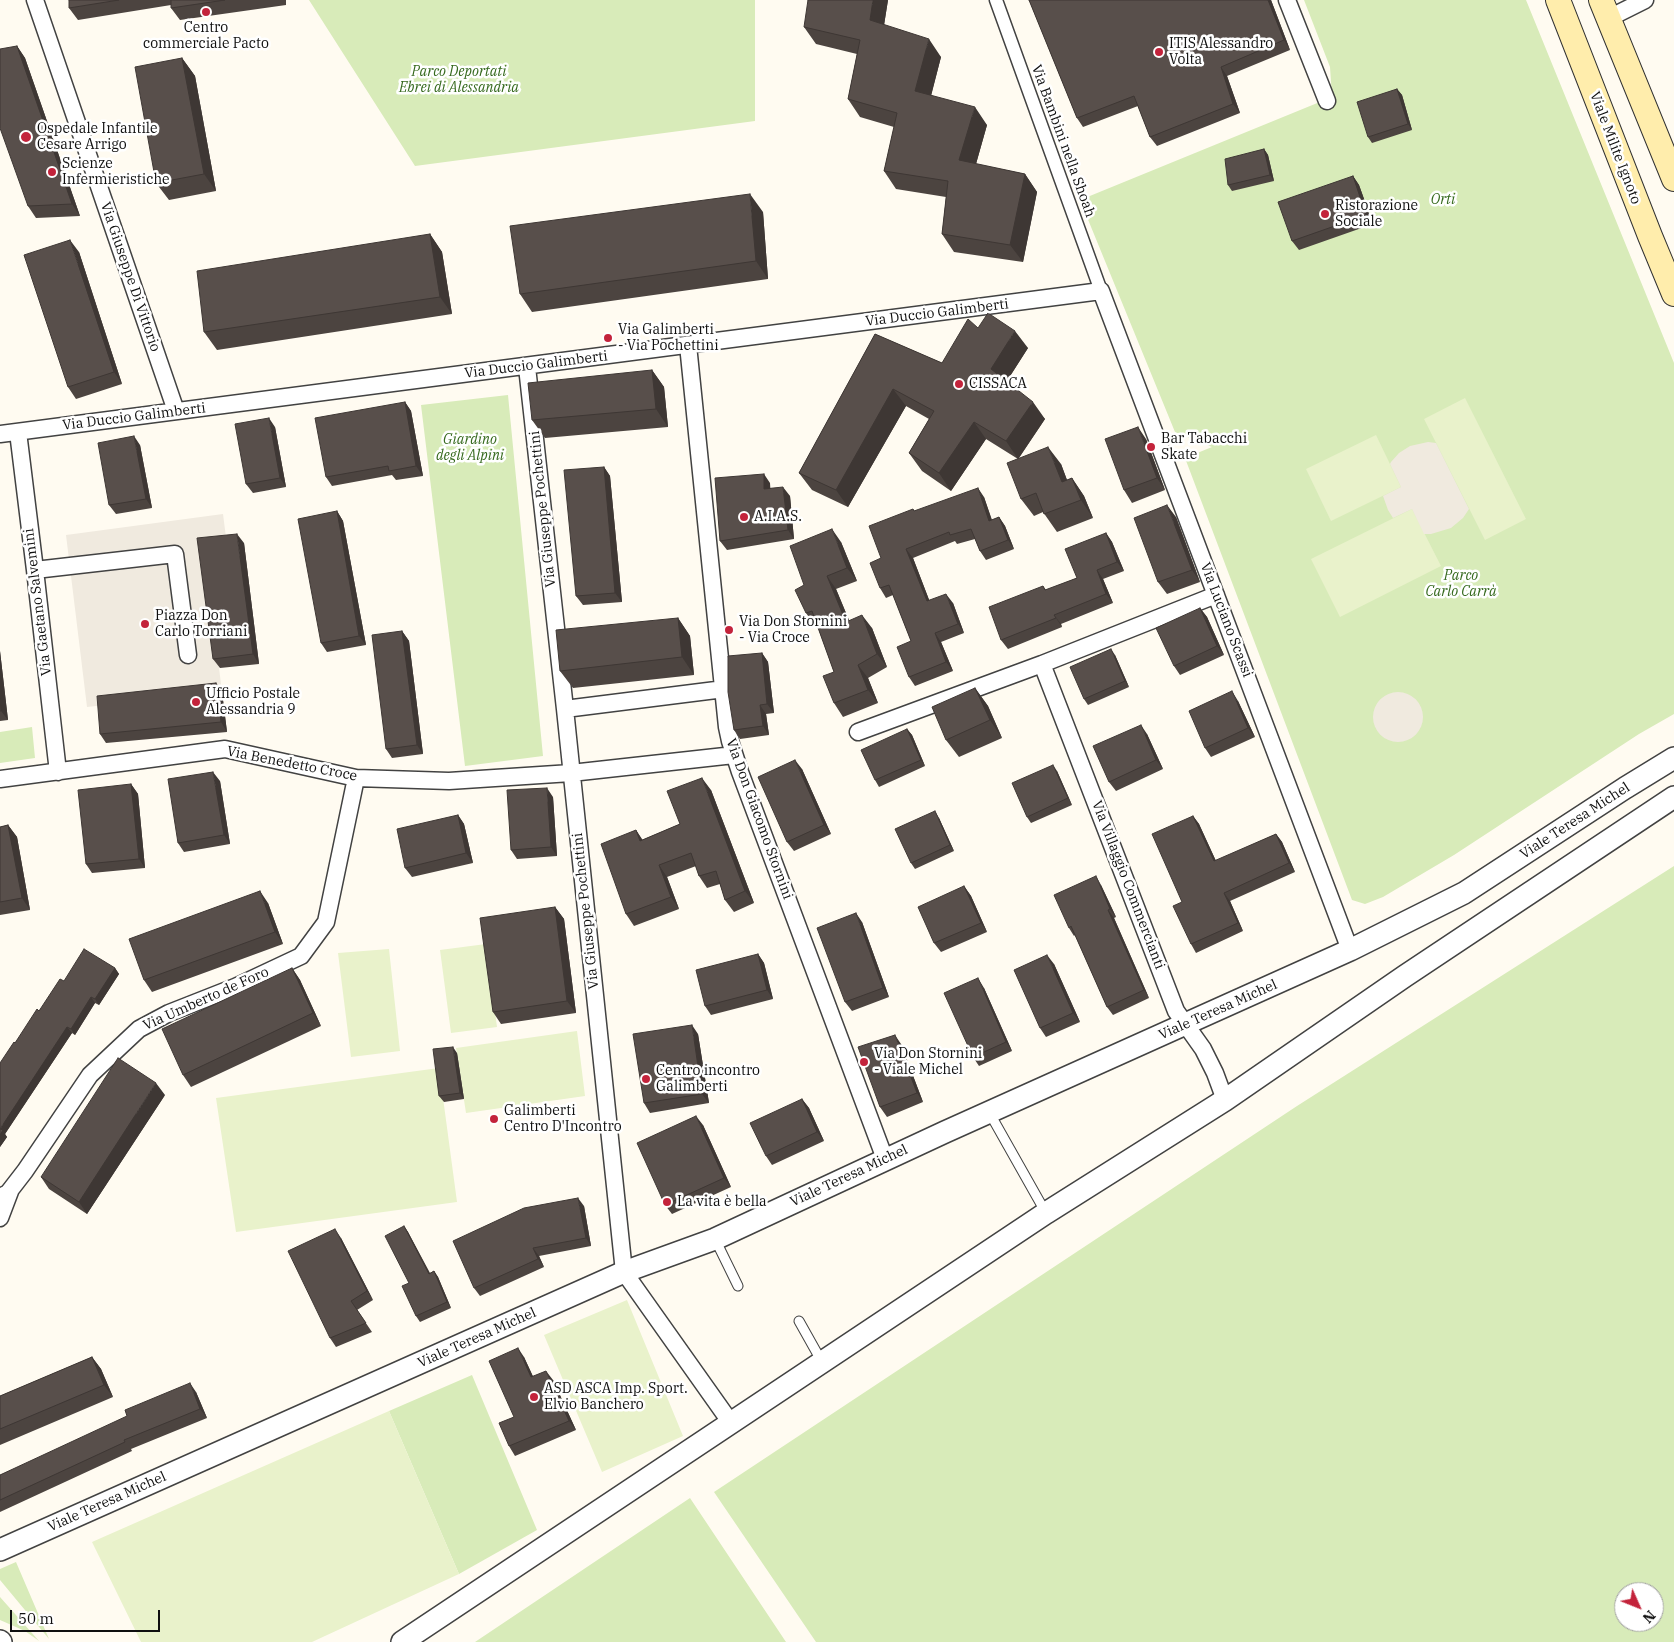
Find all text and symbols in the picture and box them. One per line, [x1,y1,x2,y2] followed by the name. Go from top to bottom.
[200,6,212,18] marker: Centro commerciale Pacto
[143,20,269,52] place label: Centro commerciale Pacto
[1169,36,1273,68] place label: ITIS Alessandro Volta
[1153,46,1165,58] marker: ITIS Alessandro Volta
[1028,62,1098,220] street label: Via Bambini nella Shoah
[399,64,519,96] park label: Parco Deportati Ebrei di Alessandria
[1586,89,1644,207] street label: Viale Milite Ignoto
[37,121,158,154] place label: Ospedale Infantile Cesare Arrigo
[19,130,33,144] marker: Ospedale Infantile Cesare Arrigo
[62,156,170,188] place label: Scienze Infermieristiche
[46,166,58,178] marker: Scienze Infermieristiche
[1431,192,1455,208] park label: Orti
[1335,198,1418,230] place label: Ristorazione Sociale
[97,200,163,354] street label: Via Giuseppe Di Vittorio
[1319,208,1331,220] marker: Ristorazione Sociale
[864,296,1010,330] street label: Via Duccio Galimberti
[618,322,719,354] place label: Via Galimberti - Via Pochettini
[602,332,614,344] marker: Via Galimberti - Via Pochettini
[463,348,609,382] street label: Via Duccio Galimberti
[969,376,1027,392] place label: CISSACA
[953,378,965,390] marker: CISSACA
[61,400,207,434] street label: Via Duccio Galimberti
[526,430,560,588] street label: Via Giuseppe Pochettini
[1161,431,1247,464] place label: Bar Tabacchi Skate
[436,432,504,464] park label: Giardino degli Alpini
[1145,441,1157,453] marker: Bar Tabacchi Skate
[754,509,802,525] place label: A.I.A.S.
[738,511,750,523] marker: A.I.A.S.
[21,527,55,677] street label: Via Gaetano Salvemini
[1196,560,1256,680] street label: Via Luciano Scassi
[1425,568,1497,600] park label: Parco Carlo Carrà
[155,608,247,640] place label: Piazza Don Carlo Torriani
[739,614,847,646] place label: Via Don Stornini - Via Croce
[139,618,151,630] marker: Piazza Don Carlo Torriani
[723,624,735,636] marker: Via Don Stornini - Via Croce
[206,686,300,719] place label: Ufficio Postale Alessandria 9
[190,696,202,708] marker: Ufficio Postale Alessandria 9
[722,736,796,902] street label: Via Don Giacomo Stornini
[225,743,359,785] street label: Via Benedetto Croce
[1517,779,1633,863] street label: Viale Teresa Michel
[1088,798,1168,972] street label: Via Villaggio Commercianti
[569,832,603,990] street label: Via Giuseppe Pochettini
[141,964,271,1034] street label: Via Umberto de Foro
[1156,976,1280,1044] street label: Viale Teresa Michel
[874,1046,982,1078] place label: Via Don Stornini - Viale Michel
[858,1056,870,1068] marker: Via Don Stornini - Viale Michel
[656,1063,760,1096] place label: Centro incontro Galimberti
[640,1073,652,1085] marker: Centro incontro Galimberti
[504,1103,622,1136] place label: Galimberti Centro D'Incontro
[488,1113,500,1125] marker: Galimberti Centro D'Incontro
[788,1141,910,1211] street label: Viale Teresa Michel
[677,1194,767,1210] place label: La vita è bella
[661,1196,673,1208] marker: La vita è bella
[415,1304,539,1372] street label: Viale Teresa Michel
[544,1381,688,1414] place label: ASD ASCA Imp. Sport. Elvio Banchero
[528,1391,540,1403] marker: ASD ASCA Imp. Sport. Elvio Banchero
[45,1468,169,1536] street label: Viale Teresa Michel
[1614,1582,1664,1632] north arrow
[12,1600,162,1632] scale bar
[1639,1606,1659,1627] text: N
[18,1609,54,1628] text: 50 m

